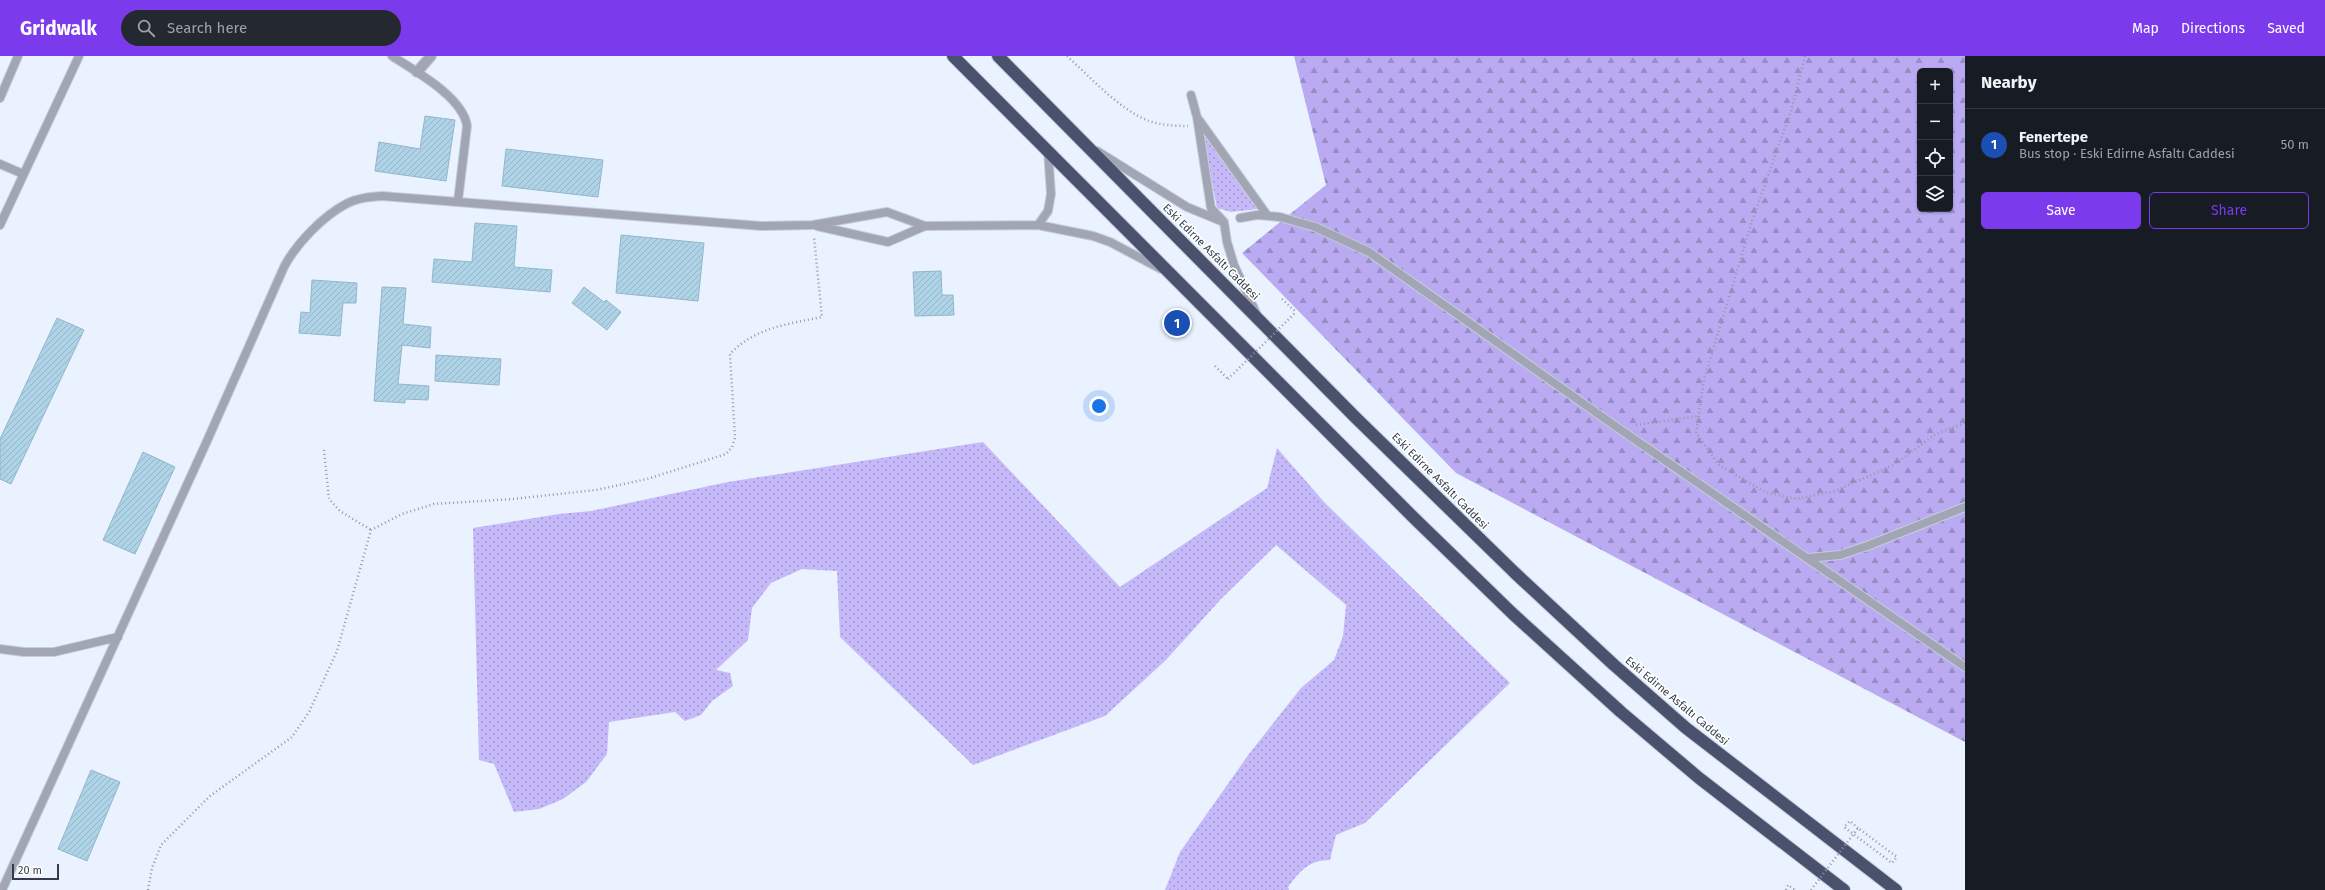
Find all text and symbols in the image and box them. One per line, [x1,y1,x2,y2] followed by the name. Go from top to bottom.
[121,10,401,46] search box
[20,17,97,40] text: Gridwalk
[135,17,157,39] icon: search
[167,19,247,37] text: Search here
[2132,20,2159,37] text: Map
[2181,20,2245,37] text: Directions
[2267,20,2305,37] text: Saved
[1917,68,1953,212] map controls
[1917,68,1953,104] button: +
[1981,72,2036,93] text: Nearby
[1917,104,1953,140] button: −
[2019,128,2088,146] text: Fenertepe
[1991,137,1997,152] text: 1
[2281,137,2309,152] text: 50 m
[1917,140,1953,176] button: locate
[2019,146,2235,161] text: Bus stop · Eski Edirne Asfaltı Caddesi
[1917,176,1953,212] button: layers
[1981,192,2141,229] button: Save
[2149,192,2309,229] button: Share
[1160,201,1262,303] street label: Eski Edirne Asfaltı Caddesi
[1164,308,1190,338] pin: 1
[1089,396,1109,416] your location
[1389,430,1491,532] street label: Eski Edirne Asfaltı Caddesi
[1623,654,1731,748] street label: Eski Edirne Asfaltı Caddesi
[12,862,59,881] scale bar
[18,864,42,877] text: 20 m

